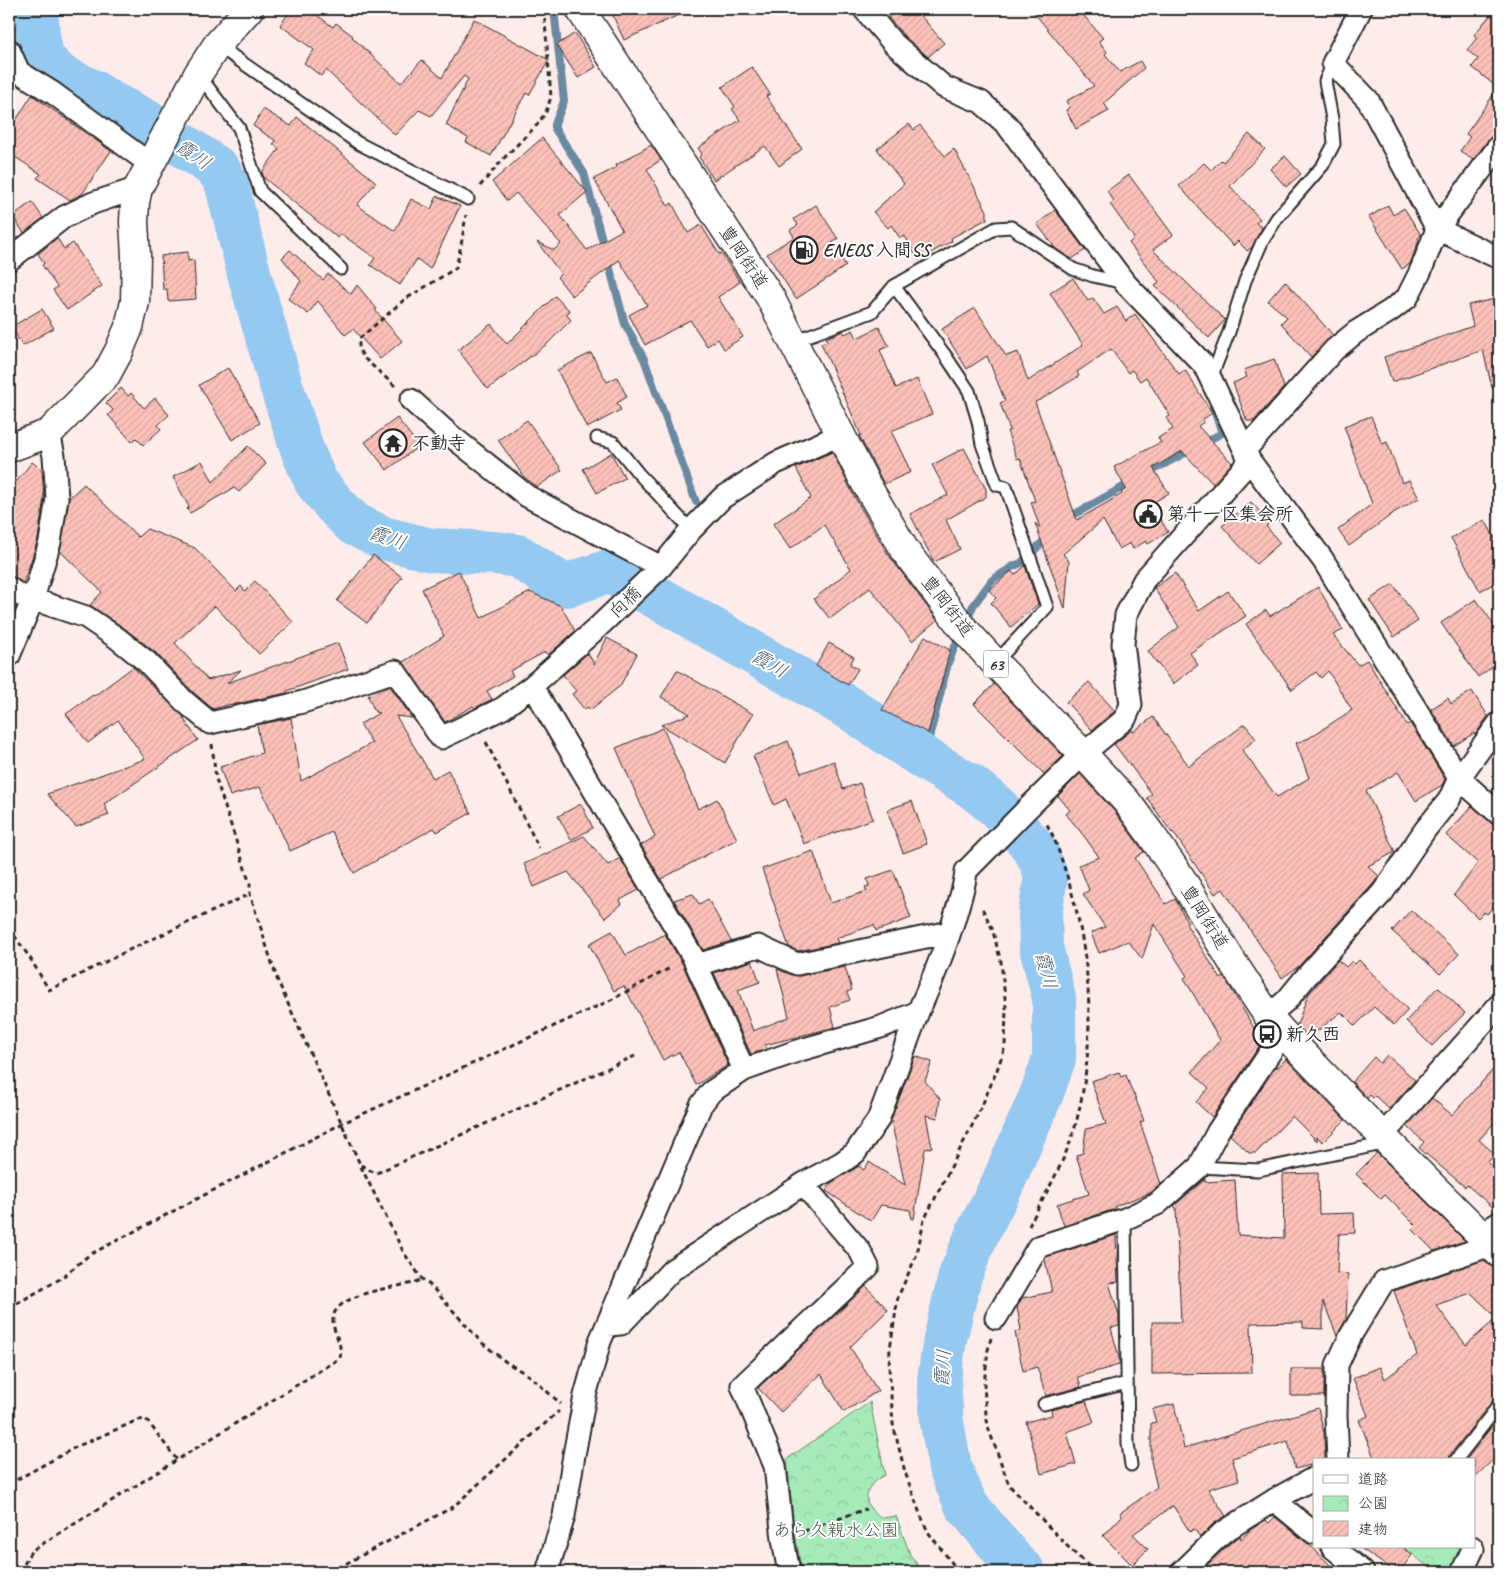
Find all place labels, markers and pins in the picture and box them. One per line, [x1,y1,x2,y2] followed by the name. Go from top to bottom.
[789,235,819,265] fuel station icon: ENEOS 入間SS
[823,239,933,261] place label: ENEOS 入間SS
[378,428,408,458] temple icon: 不動寺
[412,432,466,454] place label: 不動寺
[1133,499,1163,529] public building icon: 第十一区集会所
[1167,503,1293,525] place label: 第十一区集会所
[1252,1019,1282,1049] bus stop icon: 新久西
[1286,1023,1340,1045] place label: 新久西

